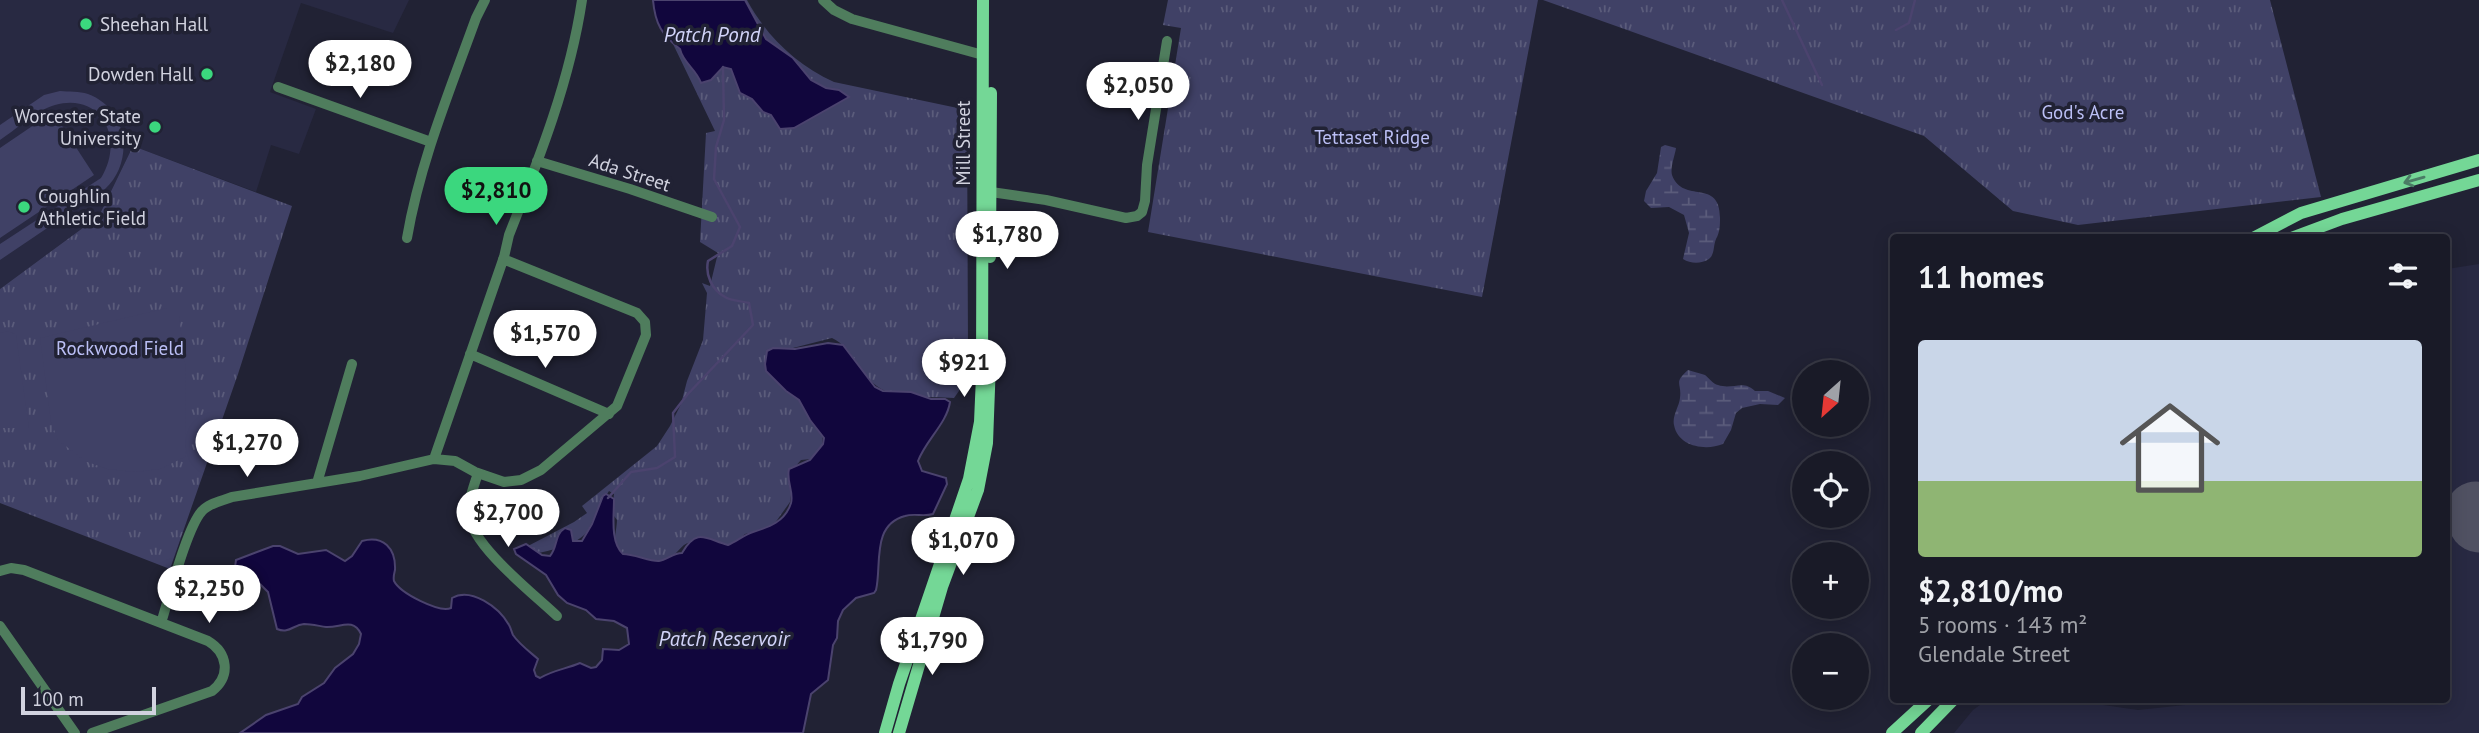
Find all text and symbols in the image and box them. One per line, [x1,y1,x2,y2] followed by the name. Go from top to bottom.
[100,12,209,36] place label: Sheehan Hall
[78,16,94,32] marker: Sheehan Hall
[664,21,762,48] water label: Patch Pond
[303,41,417,100] pin: $2,180
[324,48,396,77] text: $2,180
[88,62,193,86] place label: Dowden Hall
[1081,62,1195,122] pin: $2,050
[199,66,215,82] marker: Dowden Hall
[1102,70,1174,99] text: $2,050
[951,100,975,185] street label: Mill Street
[2041,100,2125,124] park label: God's Acre
[14,104,141,150] place label: Worcester State University
[147,119,163,135] marker: Worcester State University
[1314,125,1430,149] park label: Tettaset Ridge
[586,148,674,197] street label: Ada Street
[439,168,553,227] pin: $2,810
[2403,174,2425,187] one-way arrow
[460,175,532,204] text: $2,810
[38,184,146,230] place label: Coughlin Athletic Field
[16,199,32,215] marker: Coughlin Athletic Field
[950,212,1064,271] pin: $1,780
[971,219,1043,248] text: $1,780
[1918,257,2044,296] text: 11 homes
[2384,257,2422,295] icon: filters
[488,310,602,370] pin: $1,570
[509,318,581,347] text: $1,570
[56,336,184,360] park label: Rockwood Field
[923,340,1005,399] pin: $921
[938,347,990,376] text: $921
[1792,360,1869,438] north arrow
[1792,360,1869,710] map controls
[2107,385,2233,511] icon: home
[190,420,304,479] pin: $1,270
[211,427,283,456] text: $1,270
[1792,451,1869,528] button: locate
[451,490,565,549] pin: $2,700
[472,497,544,526] text: $2,700
[906,518,1020,577] pin: $1,070
[927,525,999,554] text: $1,070
[1792,542,1869,619] button: +
[152,566,266,625] pin: $2,250
[1918,571,2063,610] text: $2,810/mo
[173,573,245,602] text: $2,250
[1918,610,2087,639] text: 5 rooms · 143 m²
[875,618,989,677] pin: $1,790
[659,625,792,652] water label: Patch Reservoir
[896,625,968,654] text: $1,790
[1792,633,1869,710] button: −
[1918,639,2070,668] text: Glendale Street
[21,684,156,716] scale bar
[32,687,84,711] text: 100 m

